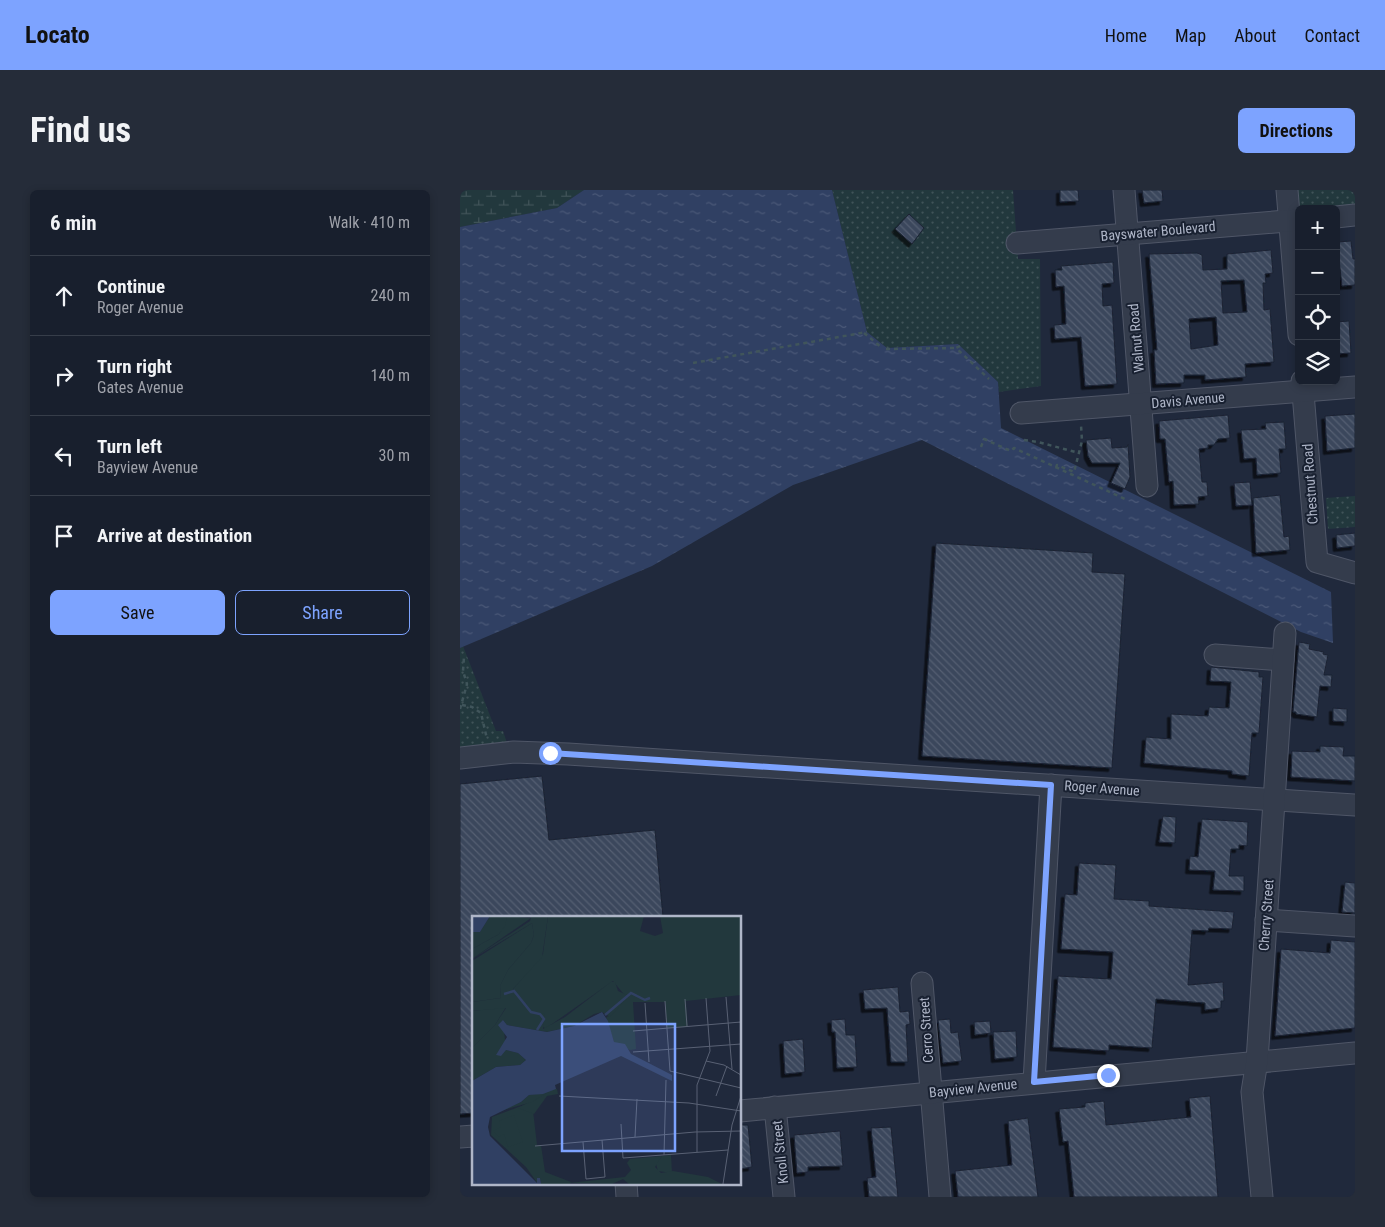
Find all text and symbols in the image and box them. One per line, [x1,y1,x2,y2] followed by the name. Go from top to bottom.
[25,21,90,49] text: Locato
[1105,25,1147,46] text: Home
[1175,25,1206,46] text: Map
[1234,25,1276,46] text: About
[1304,25,1360,46] text: Contact
[1238,108,1355,153] button: Directions
[30,110,131,151] text: Find us
[1295,205,1340,385] map controls
[1295,205,1340,250] button: +
[50,211,97,235] text: 6 min
[329,213,410,232] text: Walk · 410 m
[1100,218,1216,244] street label: Bayswater Boulevard
[1295,250,1340,295] button: −
[97,275,165,298] text: Continue
[50,282,78,310] icon: ahead
[371,286,410,305] text: 240 m
[1295,295,1340,340] button: locate
[97,298,184,317] text: Roger Avenue
[1125,303,1147,373] street label: Walnut Road
[1295,340,1340,385] button: layers
[97,355,172,378] text: Turn right
[50,362,78,390] icon: right
[371,366,410,385] text: 140 m
[97,378,183,397] text: Gates Avenue
[1151,389,1226,411] street label: Davis Avenue
[97,435,162,458] text: Turn left
[50,442,78,470] icon: left
[1299,443,1321,525] street label: Chestnut Road
[378,446,410,465] text: 30 m
[97,458,198,477] text: Bayview Avenue
[50,522,78,550] icon: arrive
[97,524,252,547] text: Arrive at destination
[50,590,225,635] button: Save
[235,590,410,635] button: Share
[539,742,562,765] route start
[1064,777,1141,799] street label: Roger Avenue
[1256,879,1276,951] street label: Cherry Street
[472,916,741,1184] inset map
[916,997,936,1063] street label: Cerro Street
[1097,1064,1120,1087] route end
[928,1075,1018,1101] street label: Bayview Avenue
[769,1119,791,1185] street label: Knoll Street

